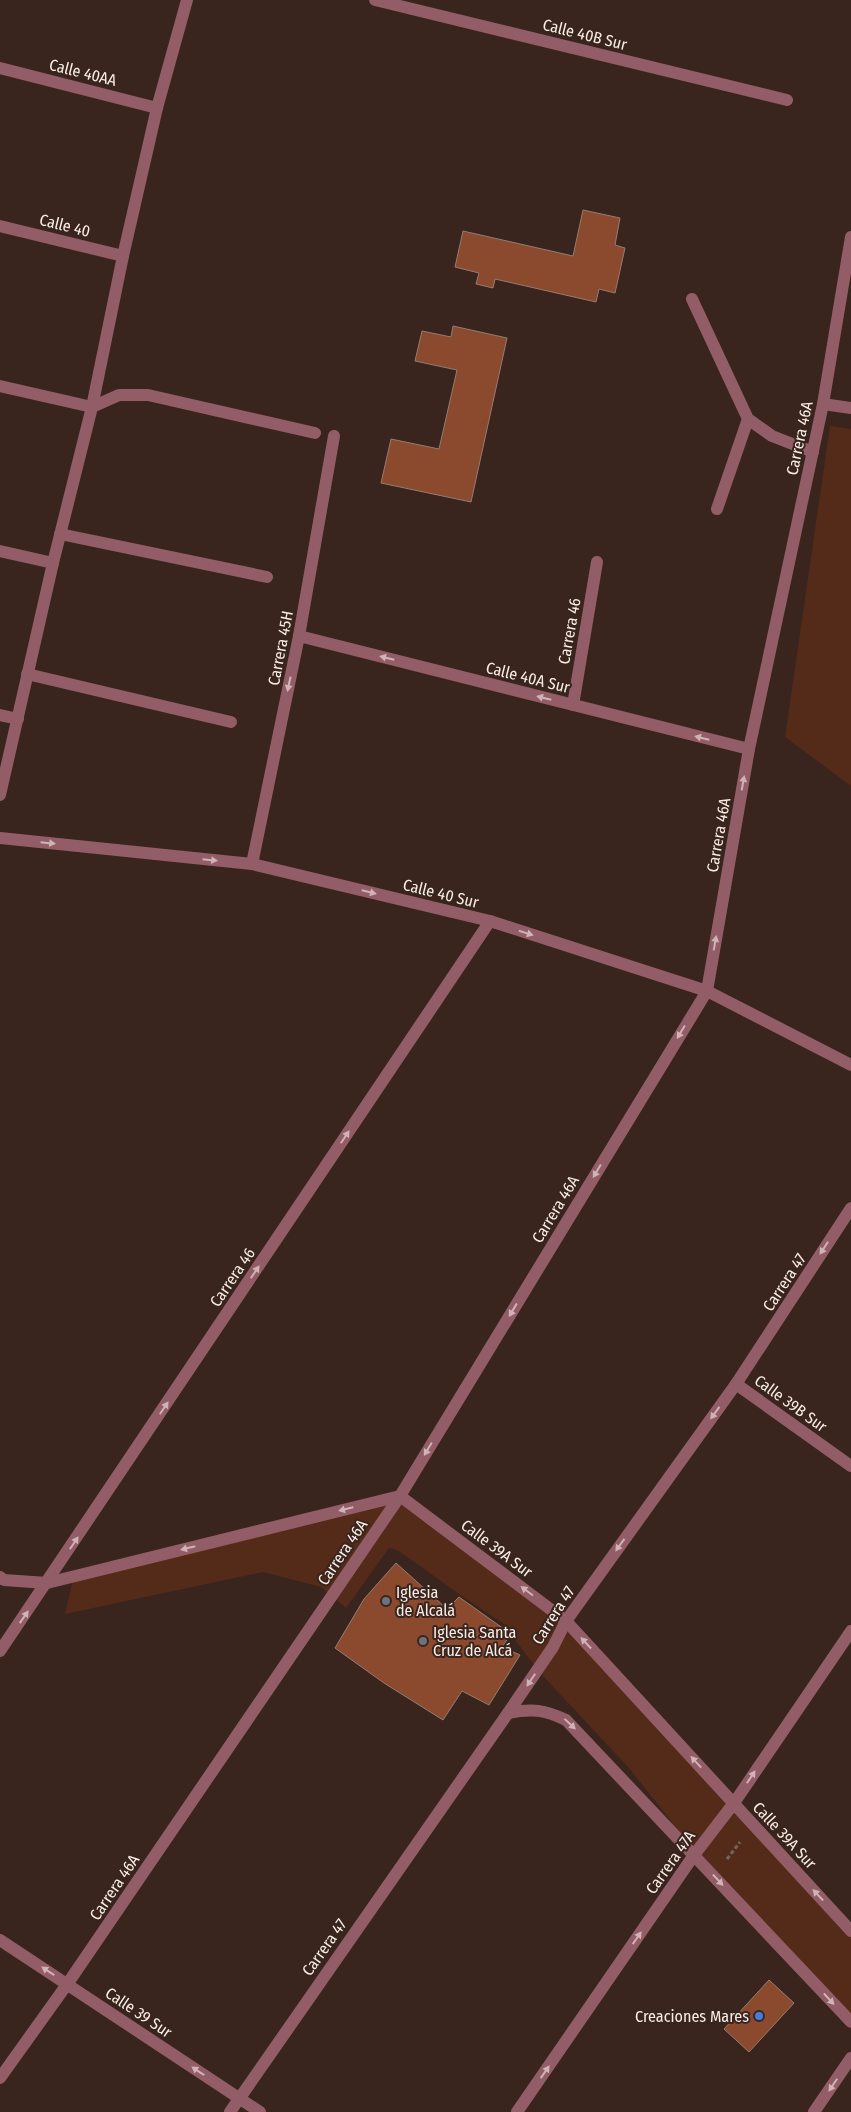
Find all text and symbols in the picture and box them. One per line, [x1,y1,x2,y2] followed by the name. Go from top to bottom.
[541,15,629,54] street label: Calle 40B Sur
[47,55,119,90] street label: Calle 40AA
[37,210,92,241] street label: Calle 40
[782,399,817,477] street label: Carrera 46A
[554,596,585,666] street label: Carrera 46
[264,609,297,687] street label: Carrera 45H
[379,654,394,662] one-way arrow
[484,658,572,697] street label: Calle 40A Sur
[285,677,293,693] one-way arrow
[537,694,552,702] one-way arrow
[695,733,710,741] one-way arrow
[740,774,748,790] one-way arrow
[703,796,734,874] street label: Carrera 46A
[41,839,57,847] one-way arrow
[202,856,218,864] one-way arrow
[401,875,481,912] street label: Calle 40 Sur
[362,888,377,896] one-way arrow
[519,930,534,937] one-way arrow
[712,934,720,950] one-way arrow
[677,1026,686,1039] one-way arrow
[340,1131,350,1144] one-way arrow
[592,1165,602,1178] one-way arrow
[528,1172,583,1246] street label: Carrera 46A
[820,1242,829,1255] one-way arrow
[206,1244,259,1310] street label: Carrera 46
[759,1249,810,1315] street label: Carrera 47
[250,1266,260,1279] one-way arrow
[508,1304,517,1317] one-way arrow
[751,1371,831,1436] street label: Calle 39B Sur
[160,1401,169,1414] one-way arrow
[710,1406,721,1419] one-way arrow
[424,1443,433,1456] one-way arrow
[338,1505,353,1513] one-way arrow
[314,1515,372,1589] street label: Carrera 46A
[457,1515,536,1582] street label: Calle 39A Sur
[69,1536,79,1549] one-way arrow
[615,1538,626,1551] one-way arrow
[180,1544,195,1552] one-way arrow
[528,1582,579,1648] street label: Carrera 47
[396,1583,455,1620] place label: Iglesia de Alcalá
[520,1586,534,1596] one-way arrow
[380,1595,392,1607] marker: Iglesia de Alcalá
[19,1610,29,1624] one-way arrow
[433,1623,517,1660] place label: Iglesia Santa Cruz de Alcá
[417,1635,429,1647] marker: Iglesia Santa Cruz de Alcá
[580,1637,592,1649] one-way arrow
[526,1673,536,1687] one-way arrow
[564,1719,577,1730] one-way arrow
[690,1757,702,1769] one-way arrow
[746,1771,756,1784] one-way arrow
[749,1798,821,1873] street label: Calle 39A Sur
[642,1826,699,1898] street label: Carrera 47A
[86,1850,144,1924] street label: Carrera 46A
[712,1874,724,1886] one-way arrow
[812,1889,824,1901] one-way arrow
[298,1915,351,1979] street label: Carrera 47
[632,1932,642,1945] one-way arrow
[41,1966,55,1976] one-way arrow
[102,1983,176,2042] street label: Calle 39 Sur
[823,1992,835,2004] one-way arrow
[635,2007,749,2026] place label: Creaciones Mares
[753,2010,765,2022] marker: Creaciones Mares
[540,2065,550,2079] one-way arrow
[191,2066,205,2075] one-way arrow
[828,2078,838,2092] one-way arrow

